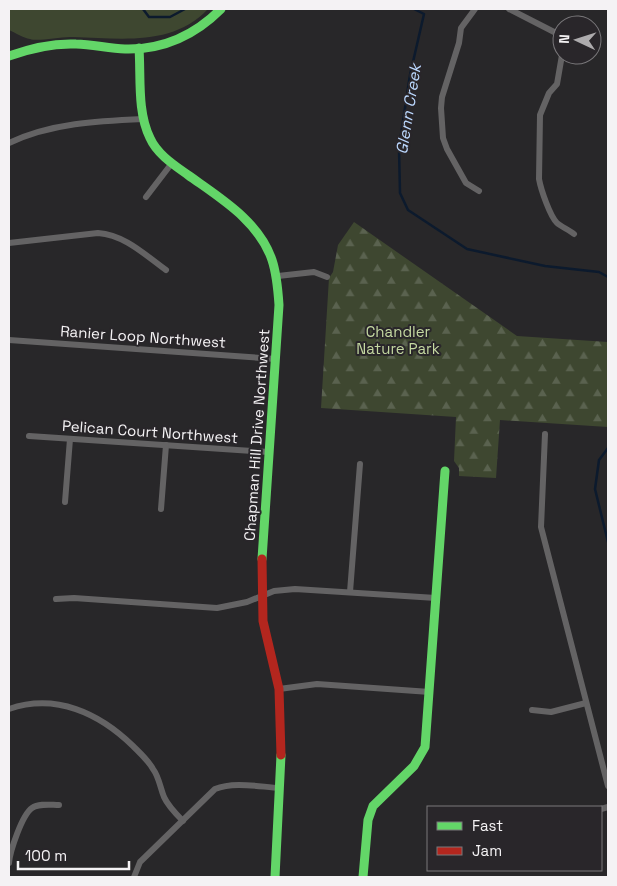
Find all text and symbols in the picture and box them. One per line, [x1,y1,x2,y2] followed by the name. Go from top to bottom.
[552,15,602,65] north arrow
[555,34,573,44] text: N
[391,60,426,156] water label: Glenn Creek
[60,321,227,352] street label: Ranier Loop Northwest
[356,322,440,358] park label: Chandler Nature Park
[240,328,273,542] street label: Chapman Hill Drive Northwest
[61,416,239,447] street label: Pelican Court Northwest
[427,806,602,871] legend
[472,816,503,835] text: Fast
[18,838,129,870] scale bar
[472,841,502,860] text: Jam
[25,846,67,865] text: 100 m

